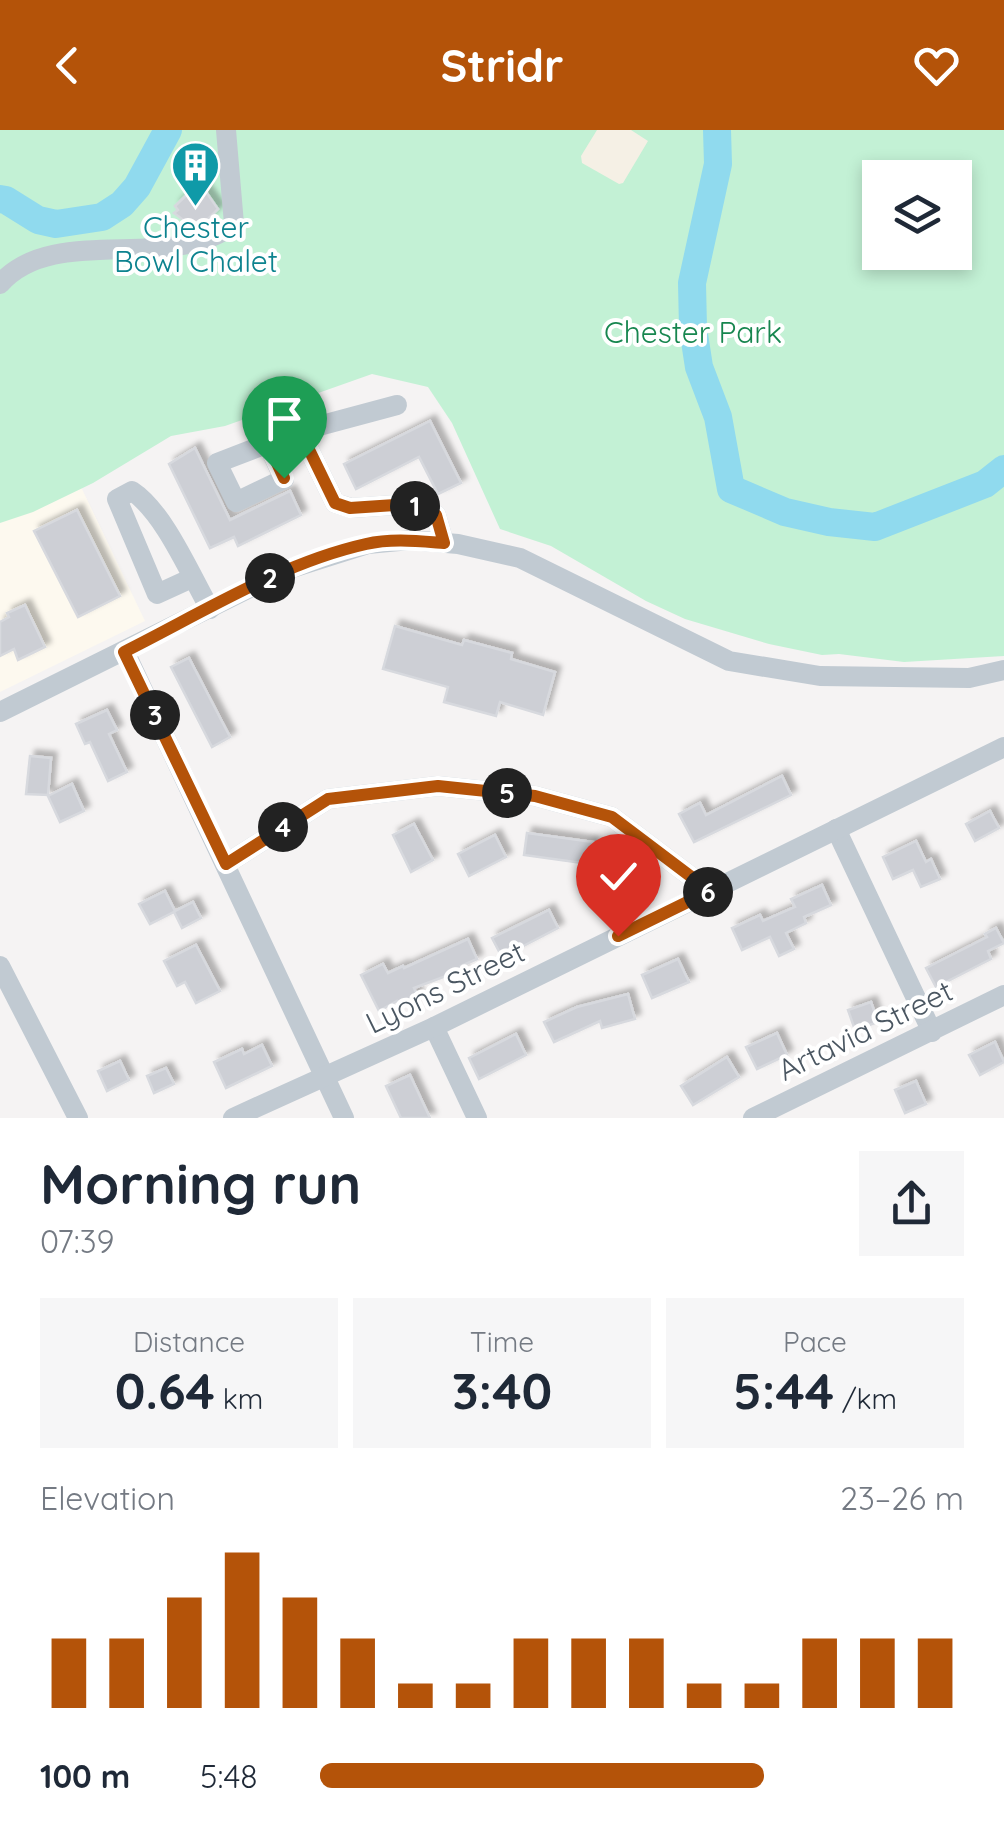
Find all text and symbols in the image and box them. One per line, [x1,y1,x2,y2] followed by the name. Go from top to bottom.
[440,37,564,93] text: Stridr
[40,38,95,93] icon: back
[909,38,964,93] icon: heart
[170,140,222,208] building icon: Chester Bowl Chalet
[862,160,972,270] map controls
[862,160,972,270] button: layers
[114,208,278,280] place label: Chester Bowl Chalet
[604,313,782,351] park label: Chester Park
[242,376,327,479] pin
[257,391,312,446] icon: arrive
[390,481,440,531] pin: 1
[410,488,420,523] text: 1
[245,553,295,603] pin: 2
[262,560,278,595] text: 2
[130,690,180,740] pin: 3
[147,697,163,732] text: 3
[482,768,532,818] pin: 5
[499,775,515,810] text: 5
[258,802,308,852] pin: 4
[275,809,291,844] text: 4
[576,834,661,937] pin
[591,849,646,904] icon: check
[683,867,733,917] pin: 6
[700,874,716,909] text: 6
[359,932,531,1042] street label: Lyons Street
[771,971,959,1089] street label: Artavia Street
[40,1149,361,1218] text: Morning run
[859,1151,964,1256] button: share
[40,1221,114,1261] text: 07:39
[133,1324,245,1359] text: Distance
[470,1324,534,1359] text: Time
[783,1324,847,1359] text: Pace
[115,1359,215,1422] text: 0.64
[452,1359,552,1422] text: 3:40
[733,1359,834,1422] text: 5:44
[215,1381,263,1416] text: km
[834,1381,897,1416] text: /km
[40,1478,175,1518] text: Elevation
[840,1478,964,1518] text: 23–26 m
[40,1756,130,1796] text: 100 m
[200,1756,258,1796] text: 5:48

